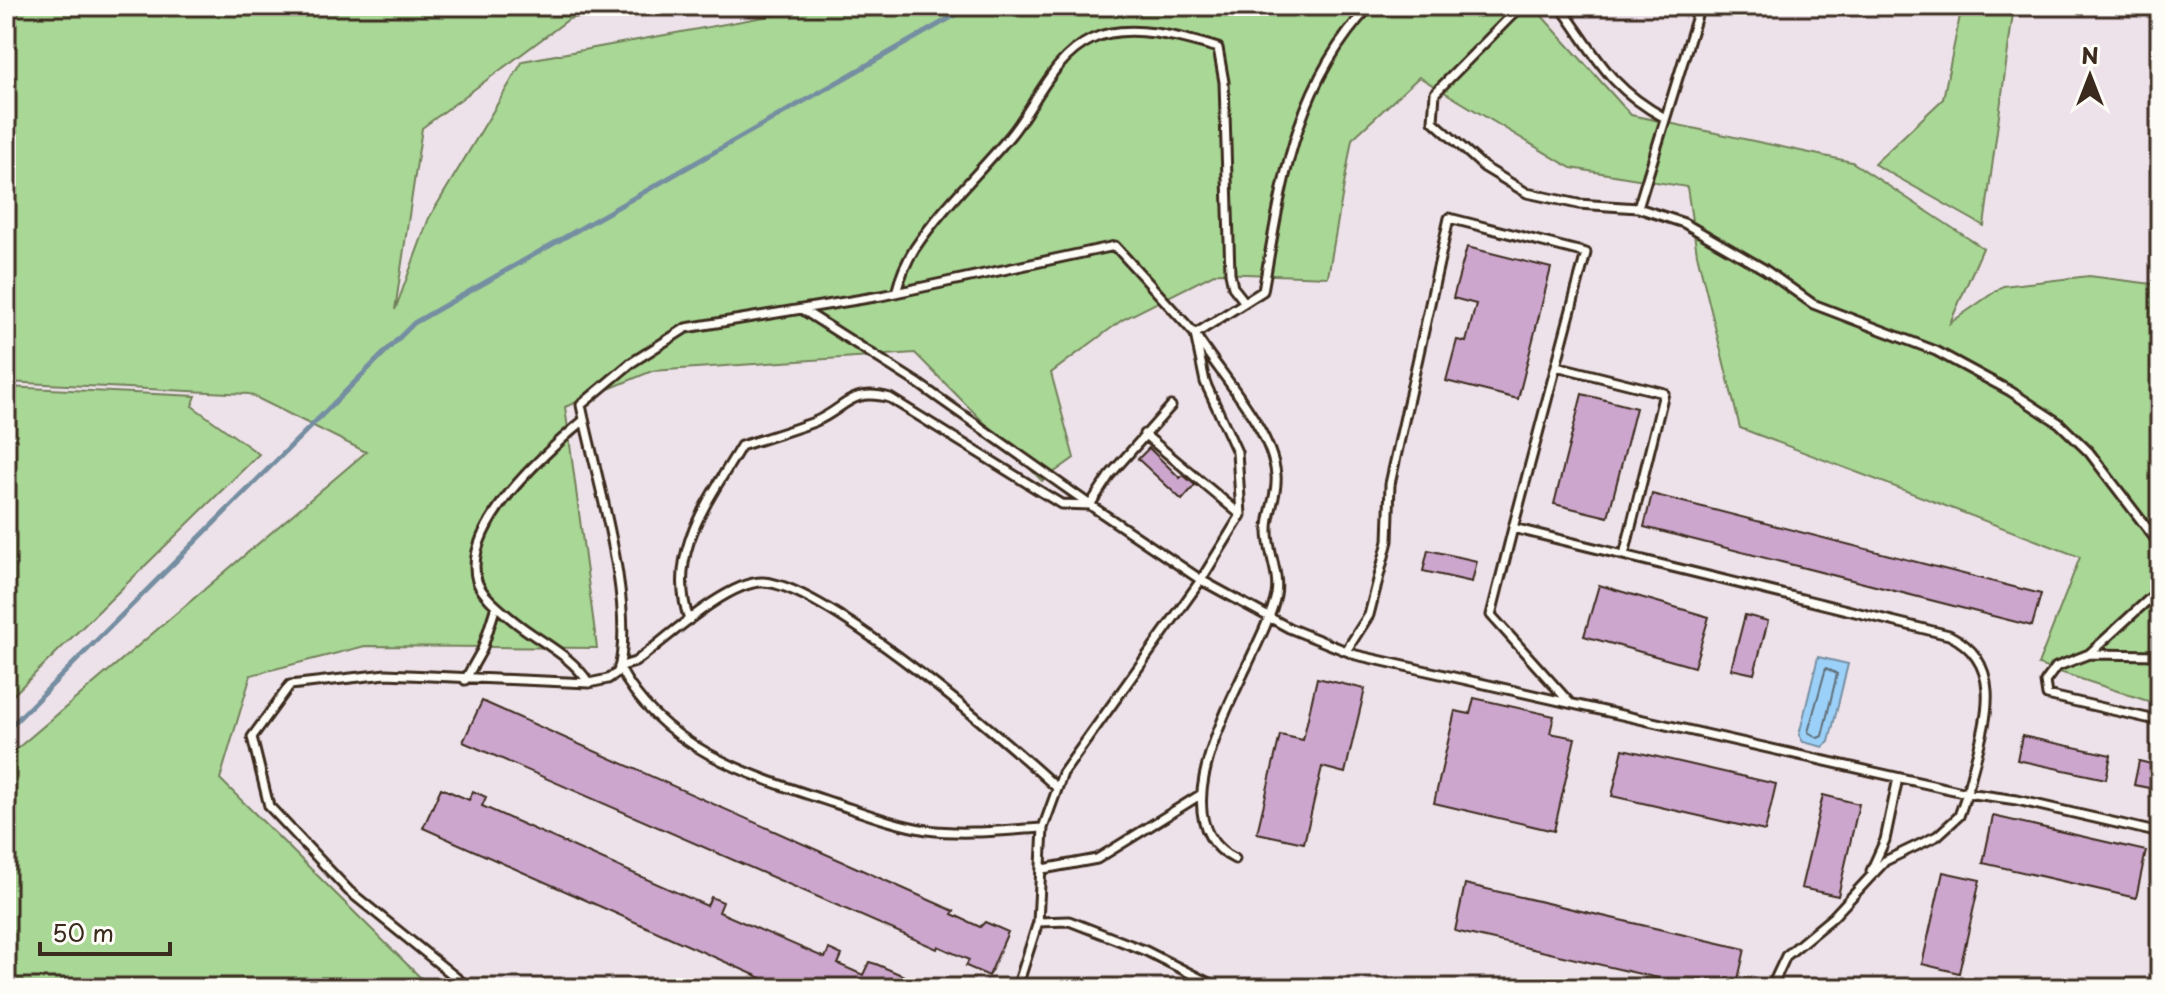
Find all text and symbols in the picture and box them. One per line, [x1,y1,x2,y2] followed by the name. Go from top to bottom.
[2050,36,2130,116] north arrow
[2081,38,2099,71] text: N
[40,906,170,956] scale bar
[52,914,114,950] text: 50 m

